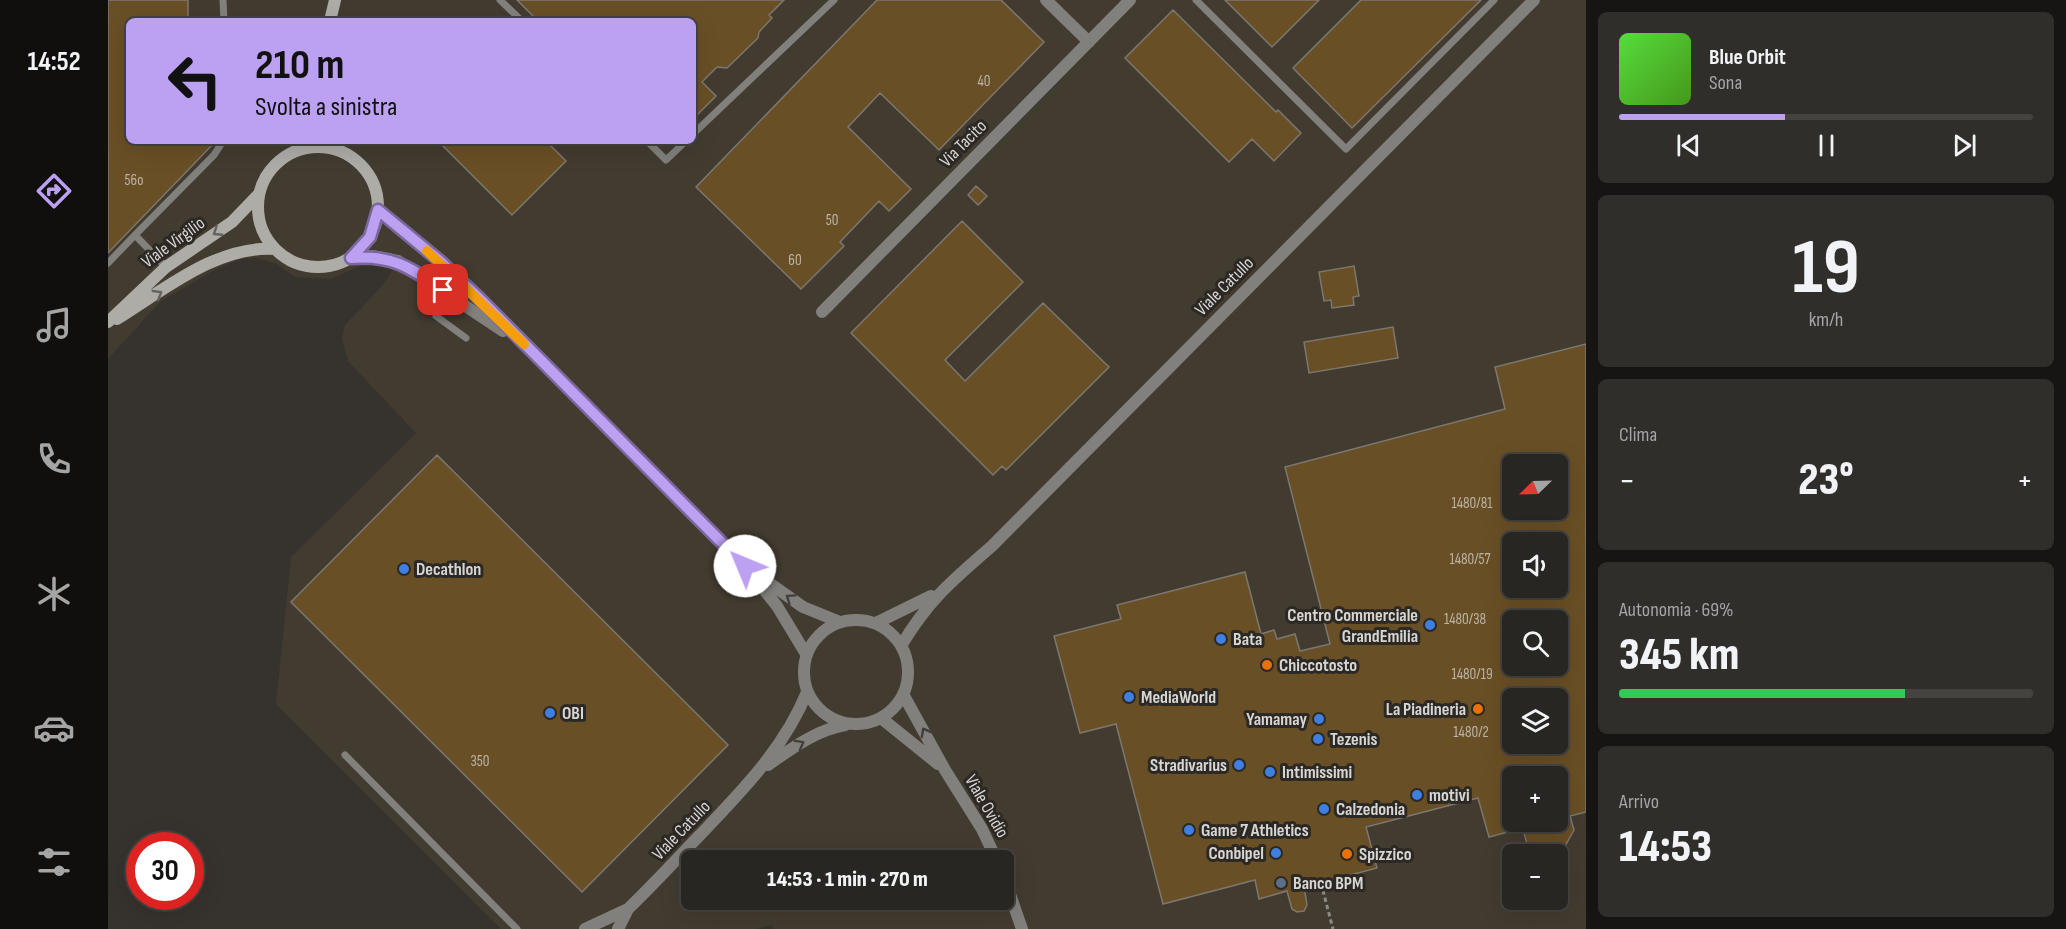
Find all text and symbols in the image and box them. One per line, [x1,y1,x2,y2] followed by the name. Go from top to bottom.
[255,40,344,91] text: 210 m
[156,42,234,120] icon: left
[1709,44,1786,71] text: Blue Orbit
[27,46,81,78] text: 14:52
[1709,71,1742,95] text: Sona
[978,72,990,91] house number: 40
[255,91,397,123] text: Svolta a sinistra
[936,116,991,171] street label: Via Tacito
[1672,129,1705,162] icon: previous
[1810,129,1843,162] icon: pause
[1948,129,1981,162] icon: next
[33,170,75,212] icon: directions
[125,171,143,190] house number: 56o
[826,211,838,230] house number: 50
[138,212,209,272] street label: Viale Virgilio
[1792,222,1860,315] text: 19
[213,225,224,236] one-way arrow
[788,251,802,270] house number: 60
[1191,253,1258,320] street label: Viale Catullo
[417,264,468,315] pin
[426,273,459,306] icon: arrive
[152,290,162,302] one-way arrow
[33,304,75,346] icon: music
[1809,308,1843,332] text: km/h
[1619,423,1657,447] text: Clima
[33,438,75,480] icon: phone
[1798,453,1854,508] text: 23°
[1502,454,1568,520] north arrow
[1502,454,1568,910] map controls
[1619,461,1635,501] text: −
[2017,461,2033,501] text: +
[1451,494,1493,513] house number: 1480/81
[1502,532,1568,598] button: sound
[713,534,777,598] position arrow
[1449,550,1491,569] house number: 1480/57
[416,559,481,580] place label: Decathlon
[397,562,411,576] marker: Decathlon
[33,573,75,615] icon: climate
[786,594,797,605] one-way arrow
[1619,598,1734,622] text: Autonomia · 69%
[1287,605,1418,647] place label: Centro Commerciale GrandEmilia
[1444,610,1486,629] house number: 1480/38
[1502,610,1568,676] button: search
[1423,618,1437,632] marker: Centro Commerciale GrandEmilia
[1619,628,1739,683] text: 345 km
[1233,629,1262,650] place label: Bata
[1214,632,1228,646] marker: Bata
[1279,655,1357,676] place label: Chiccotosto
[1260,658,1274,672] marker: Chiccotosto
[1451,665,1493,684] house number: 1480/19
[1141,687,1216,708] place label: MediaWorld
[1502,688,1568,754] button: layers
[1122,690,1136,704] marker: MediaWorld
[1386,699,1466,720] place label: La Piadineria
[1471,702,1485,716] marker: La Piadineria
[562,703,584,724] place label: OBI
[543,706,557,720] marker: OBI
[33,707,75,749] icon: car
[1246,709,1308,730] place label: Yamamay
[1312,712,1326,726] marker: Yamamay
[1453,723,1489,742] house number: 1480/2
[921,728,932,738] one-way arrow
[1330,729,1377,750] place label: Tezenis
[1311,732,1325,746] marker: Tezenis
[794,739,804,751] one-way arrow
[471,752,490,771] house number: 350
[1150,755,1227,776] place label: Stradivarius
[1232,758,1246,772] marker: Stradivarius
[1282,762,1352,783] place label: Intimissimi
[1263,765,1277,779] marker: Intimissimi
[1502,766,1568,832] button: +
[960,771,1013,842] street label: Viale Ovidio
[1429,785,1470,806] place label: motivi
[1410,788,1424,802] marker: motivi
[1619,790,1659,814] text: Arrivo
[648,796,715,864] street label: Viale Catullo
[1336,799,1405,820] place label: Calzedonia
[1317,802,1331,816] marker: Calzedonia
[1201,820,1309,841] place label: Game 7 Athletics
[1619,820,1712,875] text: 14:53
[1182,823,1196,837] marker: Game 7 Athletics
[126,832,204,910] speed limit sign: 30
[33,841,75,883] icon: filters
[1208,843,1264,864] place label: Conbipel
[1359,844,1412,865] place label: Spizzico
[1502,844,1568,910] button: −
[1269,846,1283,860] marker: Conbipel
[1340,847,1354,861] marker: Spizzico
[767,866,928,893] text: 14:53 · 1 min · 270 m
[1293,873,1363,894] place label: Banco BPM
[1274,876,1288,890] marker: Banco BPM

